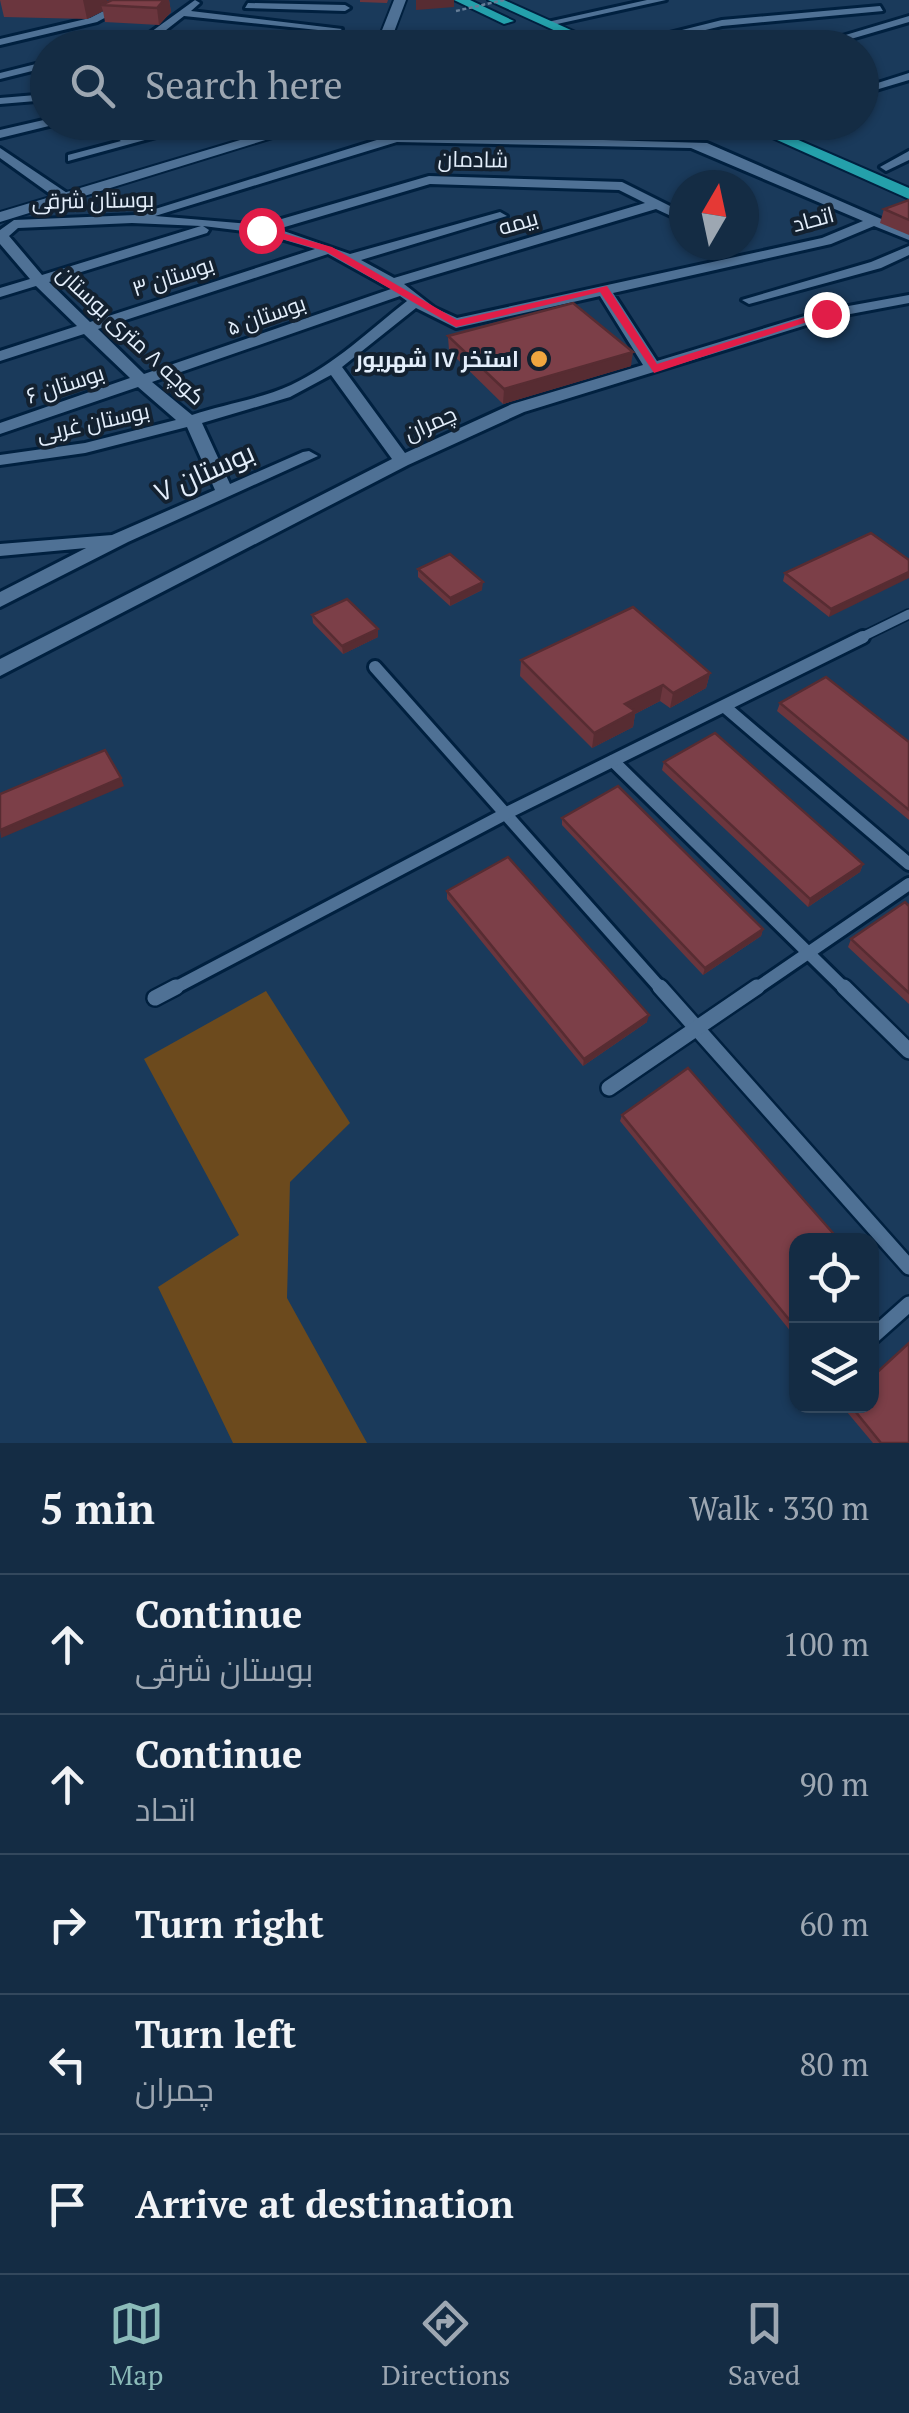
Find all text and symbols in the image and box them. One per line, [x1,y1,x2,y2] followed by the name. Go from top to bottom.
[30,30,879,140] search box
[65,58,120,113] icon: search
[145,60,343,110] text: Search here
[437,143,509,174] street label: شادمان
[669,170,759,260] north arrow
[31,184,155,215] street label: بوستان شرقی
[789,199,837,238] street label: اتحاد
[495,202,541,241] street label: بیمه
[239,208,285,254] route start
[128,249,218,302] street label: بوستان ۳
[50,258,212,412] street label: کوچه ۸ متری بوستان
[222,288,309,342] street label: بوستان ۵
[804,292,850,338] route end
[354,344,519,373] place label: استخر ١٧ شهریور
[528,348,550,370] marker: استخر ١٧ شهریور
[22,357,108,410] street label: بوستان ۶
[34,395,152,448] street label: بوستان غربی
[399,398,461,448] street label: چمران
[148,433,260,510] street label: بوستان ۷
[789,1233,879,1413] map controls
[789,1233,879,1323] button: locate
[789,1323,879,1413] button: layers
[40,1480,155,1536] text: 5 min
[689,1487,869,1529] text: Walk · 330 m
[135,1589,302,1639] text: Continue
[40,1617,95,1672] icon: ahead
[782,1623,869,1665] text: 100 m
[135,1648,313,1690] text: بوستان شرقی
[135,1729,302,1779] text: Continue
[40,1757,95,1812] icon: ahead
[799,1763,869,1805] text: 90 m
[135,1788,196,1830] text: اتحاد
[40,1897,95,1952] icon: right
[135,1899,324,1949] text: Turn right
[799,1903,869,1945] text: 60 m
[135,2009,296,2059] text: Turn left
[40,2037,95,2092] icon: left
[799,2043,869,2085] text: 80 m
[135,2068,214,2110] text: چمران
[40,2177,95,2232] icon: arrive
[135,2179,514,2229] text: Arrive at destination
[109,2296,164,2393] tab: Map
[381,2296,510,2393] tab: Directions
[728,2296,800,2393] tab: Saved

